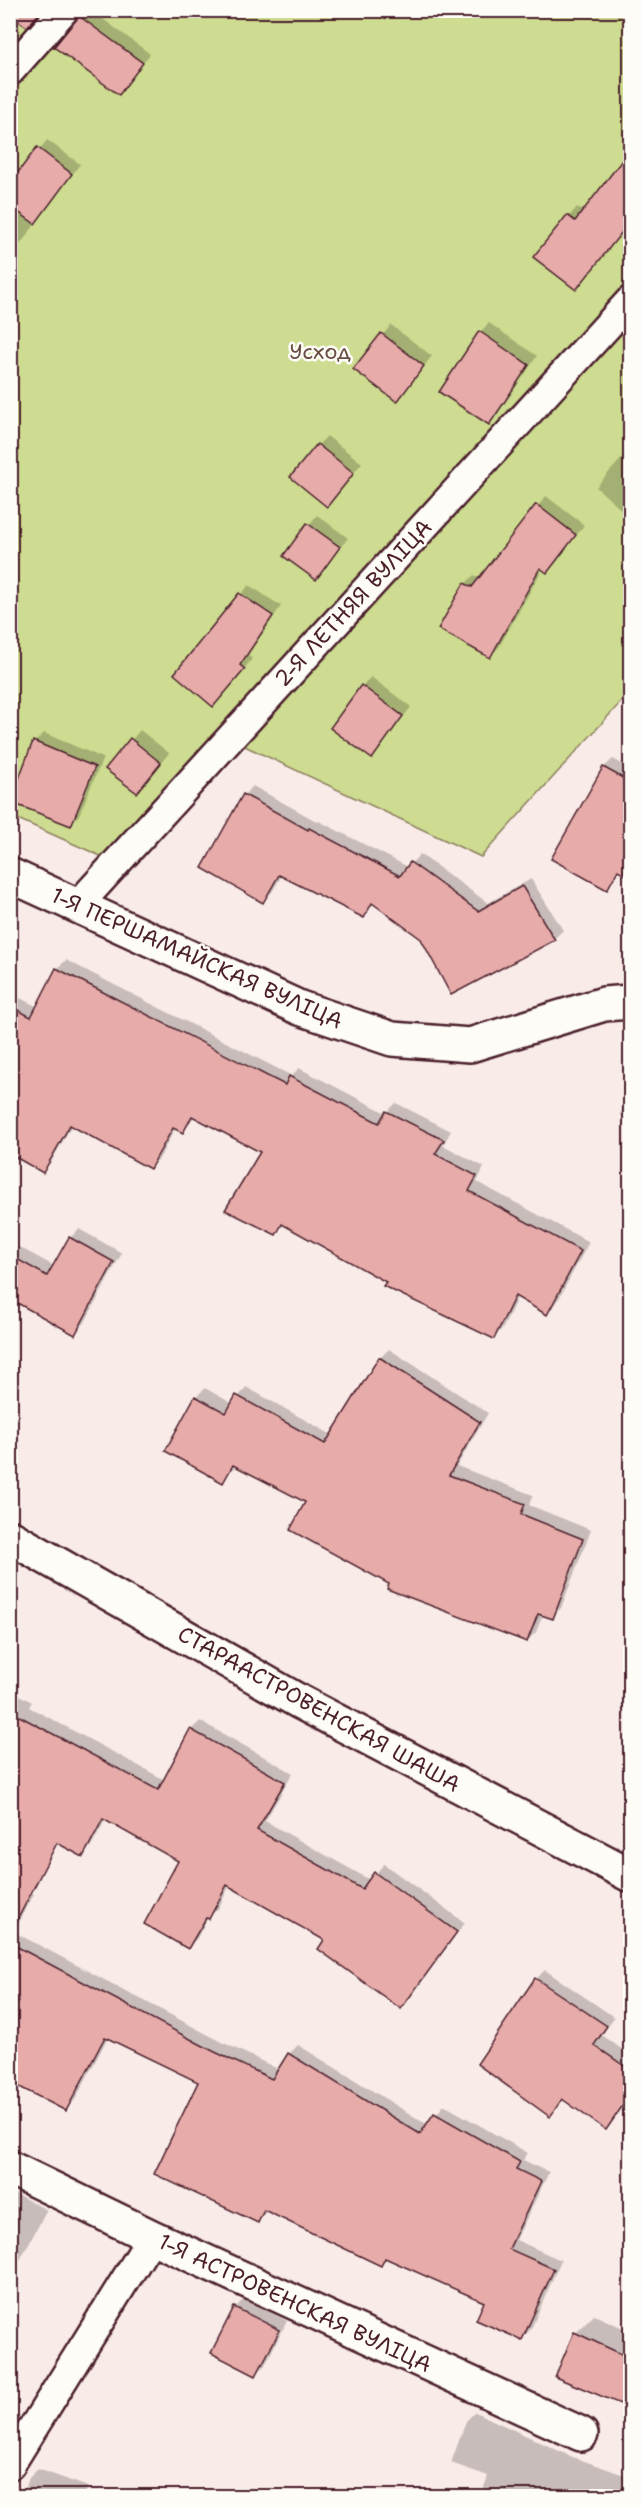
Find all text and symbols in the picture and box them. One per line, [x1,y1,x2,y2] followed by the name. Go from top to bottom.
[289,337,351,366] park label: Усход
[268,513,438,693] street label: 2-Я ЛЕТНЯЯ ВУЛІЦА
[47,880,347,1036] street label: 1-Я ПЕРШАМАЙСКАЯ ВУЛІЦА
[173,1619,465,1799] street label: СТАРААСТРОВЕНСКАЯ ШАША
[154,2227,436,2379] street label: 1-Я АСТРОВЕНСКАЯ ВУЛІЦА

